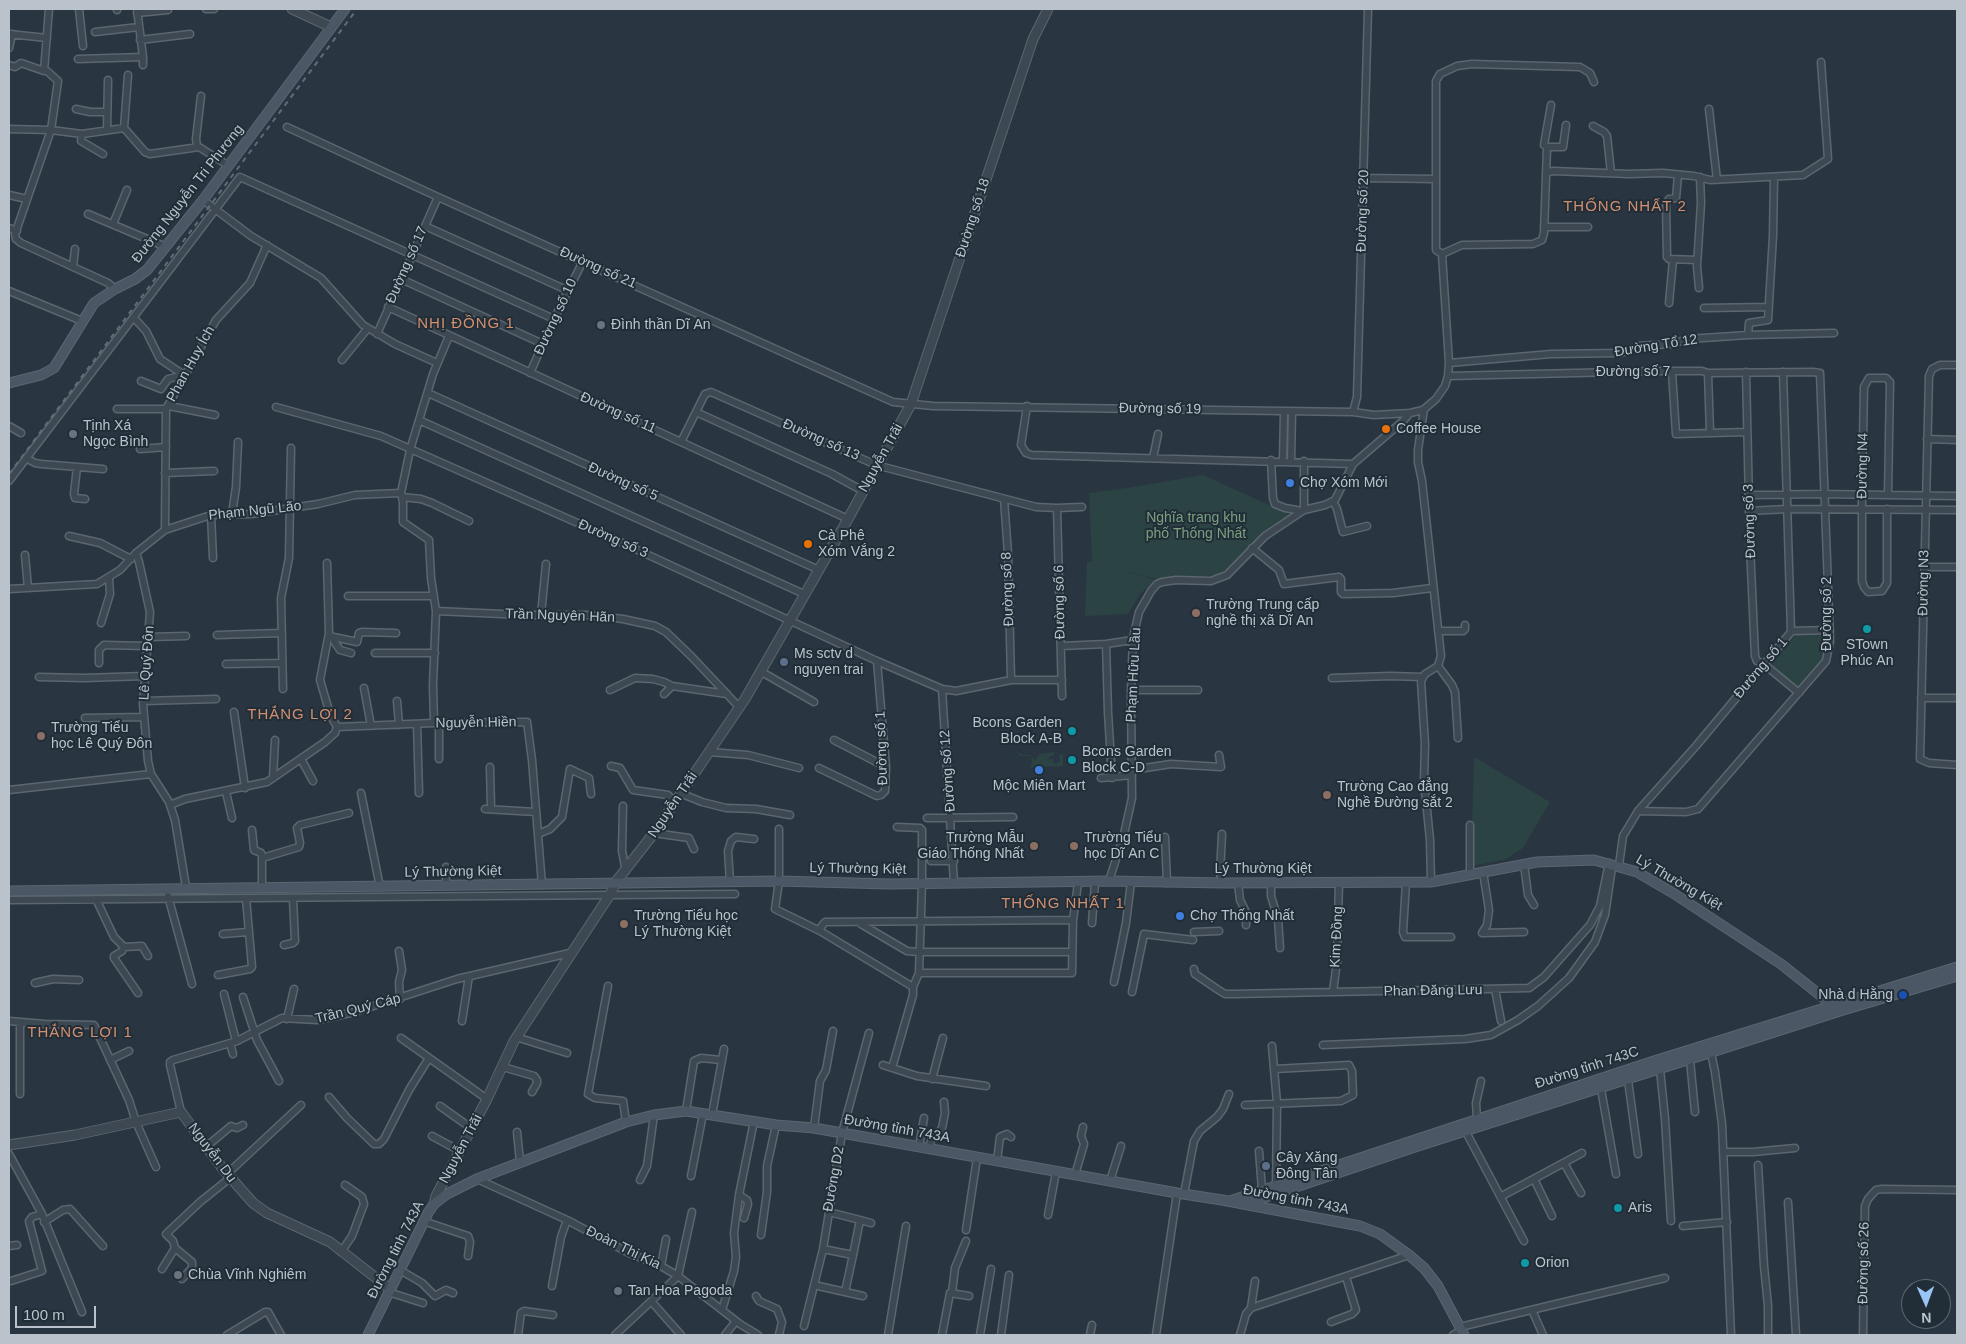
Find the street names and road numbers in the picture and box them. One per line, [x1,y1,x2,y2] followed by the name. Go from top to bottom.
[129,121,247,267] street label: Đường Nguyễn Tri Phương
[1353,170,1373,252] street label: Đường số 20
[952,176,994,260] street label: Đường số 18
[383,224,431,306] street label: Đường số 17
[557,244,639,292] street label: Đường số 21
[531,276,581,358] street label: Đường số 10
[163,323,219,405] street label: Phan Huy Ích
[1613,331,1699,361] street label: Đường Tổ 12
[1596,364,1670,380] street label: Đường số 7
[577,389,659,437] street label: Đường số 11
[1119,400,1201,418] street label: Đường số 19
[780,416,862,464] street label: Đường số 13
[855,421,907,495] street label: Nguyễn Trãi
[1854,433,1872,499] street label: Đường N4
[586,459,660,505] street label: Đường số 5
[1740,483,1760,559] street label: Đường số 3
[208,498,302,524] street label: Phạm Ngũ Lão
[576,516,650,562] street label: Đường số 3
[1915,550,1933,616] street label: Đường N3
[998,551,1018,627] street label: Đường số 8
[1051,565,1069,639] street label: Đường số 6
[1819,577,1835,651] street label: Đường số 2
[505,606,615,626] street label: Trần Nguyên Hãn
[136,625,158,701] street label: Lê Quý Đôn
[1123,627,1145,723] street label: Phạm Hữu Lầu
[1731,634,1791,702] street label: Đường số 1
[872,710,892,786] street label: Đường số 1
[435,714,517,732] street label: Nguyễn Hiền
[937,729,959,813] street label: Đường số 12
[645,769,701,841] street label: Nguyễn Trãi
[1633,851,1725,915] street label: Lý Thường Kiệt
[809,860,907,878] street label: Lý Thường Kiệt
[1214,861,1312,877] street label: Lý Thường Kiệt
[404,863,502,881] street label: Lý Thường Kiệt
[1327,906,1347,968] street label: Kim Đồng
[1383,982,1483,1000] street label: Phan Đăng Lưu
[314,990,402,1028] street label: Trần Quý Cáp
[1533,1043,1641,1093] street label: Đường tỉnh 743C
[843,1111,951,1147] street label: Đường tỉnh 743A
[436,1112,486,1186] street label: Nguyễn Trãi
[184,1120,240,1186] street label: Nguyễn Du
[820,1145,848,1213] street label: Đường D2
[1242,1182,1350,1218] street label: Đường tỉnh 743A
[364,1198,428,1302] street label: Đường tỉnh 743A
[1855,1222,1873,1304] street label: Đường số 26
[583,1223,663,1273] street label: Đoàn Thị Kia

